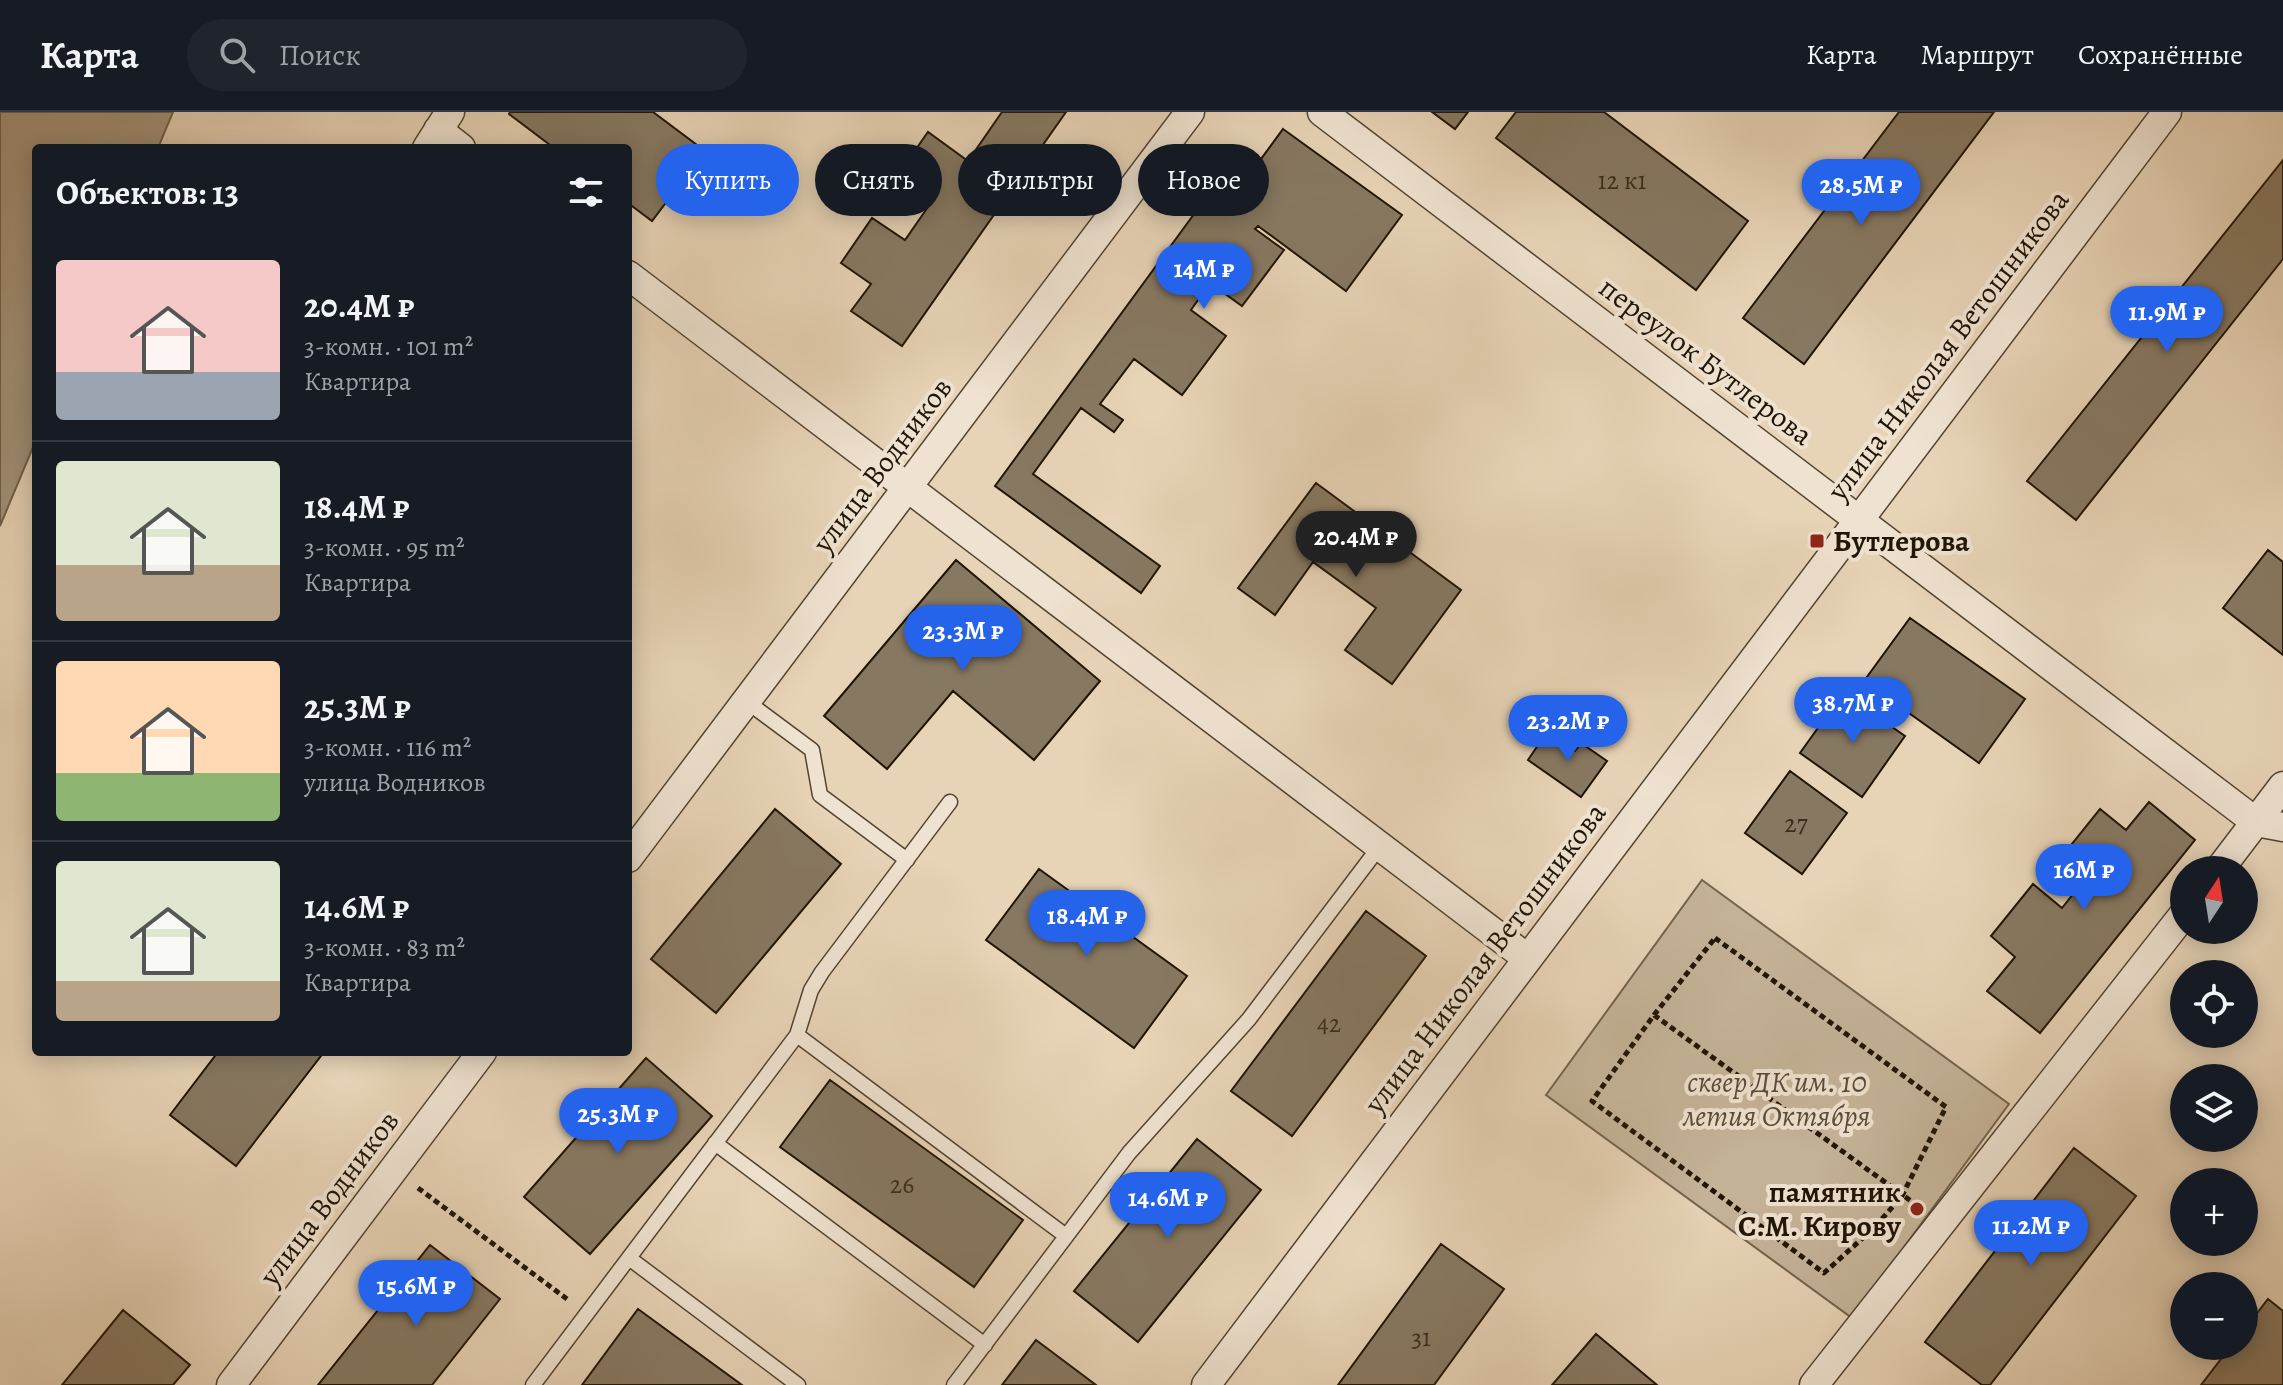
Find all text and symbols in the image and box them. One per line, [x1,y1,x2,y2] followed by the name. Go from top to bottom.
[187,19,747,91] search box
[40,29,139,81] text: Карта
[215,33,259,77] icon: search
[279,35,361,75] text: Поиск
[1806,36,1877,74] text: Карта
[1921,36,2034,74] text: Маршрут
[2078,36,2243,74] text: Сохранённые
[656,144,799,216] chip: Купить
[815,144,942,216] chip: Снять
[958,144,1122,216] chip: Фильтры
[1138,144,1269,216] chip: Новое
[1787,159,1935,227] pin: 28.5M ₽
[1598,163,1646,198] house number: 12 к1
[1820,167,1902,202] text: 28.5M ₽
[56,169,239,216] text: Объектов: 13
[564,170,608,214] icon: filters
[1817,181,2078,509] street label: улица Николая Ветошникова
[1148,243,1260,311] pin: 14M ₽
[1173,251,1235,286] text: 14M ₽
[1591,267,1821,455] street label: переулок Бутлерова
[304,282,415,329] text: 20.4M ₽
[2093,286,2241,354] pin: 11.9M ₽
[120,292,216,388] icon: home
[2128,294,2206,329] text: 11.9M ₽
[304,329,473,364] text: 3-комн. · 101 m²
[304,364,411,399] text: Квартира
[802,369,961,561] street label: улица Водников
[304,483,410,530] text: 18.4M ₽
[120,493,216,589] icon: home
[1282,511,1430,579] pin: 20.4M ₽
[1314,519,1398,554] text: 20.4M ₽
[1833,521,1970,561] place label: Бутлерова
[304,530,465,565] text: 3-комн. · 95 m²
[1808,532,1826,550] marker: Бутлерова
[304,565,411,600] text: Квартира
[889,605,1037,673] pin: 23.3M ₽
[922,613,1004,648] text: 23.3M ₽
[1779,677,1927,745] pin: 38.7M ₽
[304,683,411,730] text: 25.3M ₽
[1812,685,1894,720] text: 38.7M ₽
[120,693,216,789] icon: home
[1494,695,1642,763] pin: 23.2M ₽
[1526,703,1610,738] text: 23.2M ₽
[304,730,471,765] text: 3-комн. · 116 m²
[304,765,486,800] text: улица Водников
[1354,794,1615,1122] street label: улица Николая Ветошникова
[1784,806,1808,841] house number: 27
[2028,844,2140,912] pin: 16M ₽
[2053,852,2115,887] text: 16M ₽
[2170,856,2258,944] north arrow
[2170,856,2258,1360] map controls
[304,883,409,930] text: 14.6M ₽
[1013,890,1161,958] pin: 18.4M ₽
[120,893,216,989] icon: home
[1047,898,1127,933] text: 18.4M ₽
[304,930,465,965] text: 3-комн. · 83 m²
[2170,960,2258,1048] button: locate
[304,965,411,1000] text: Квартира
[1317,1006,1341,1041] house number: 42
[1682,1062,1870,1136] park label: сквер ДК им. 10 летия Октября
[2170,1064,2258,1152] button: layers
[544,1088,692,1156] pin: 25.3M ₽
[577,1096,659,1131] text: 25.3M ₽
[249,1102,408,1294] street label: улица Водников
[890,1167,914,1202] house number: 26
[2170,1168,2258,1256] button: +
[1094,1172,1242,1240] pin: 14.6M ₽
[1738,1172,1902,1246] place label: памятник С.М. Кирову
[1128,1180,1208,1215] text: 14.6M ₽
[1908,1200,1926,1218] marker: памятник С.М. Кирову
[1957,1200,2105,1268] pin: 11.2M ₽
[1992,1208,2070,1243] text: 11.2M ₽
[342,1260,490,1328] pin: 15.6M ₽
[376,1268,456,1303] text: 15.6M ₽
[2170,1272,2258,1360] button: −
[1411,1320,1431,1355] house number: 31

